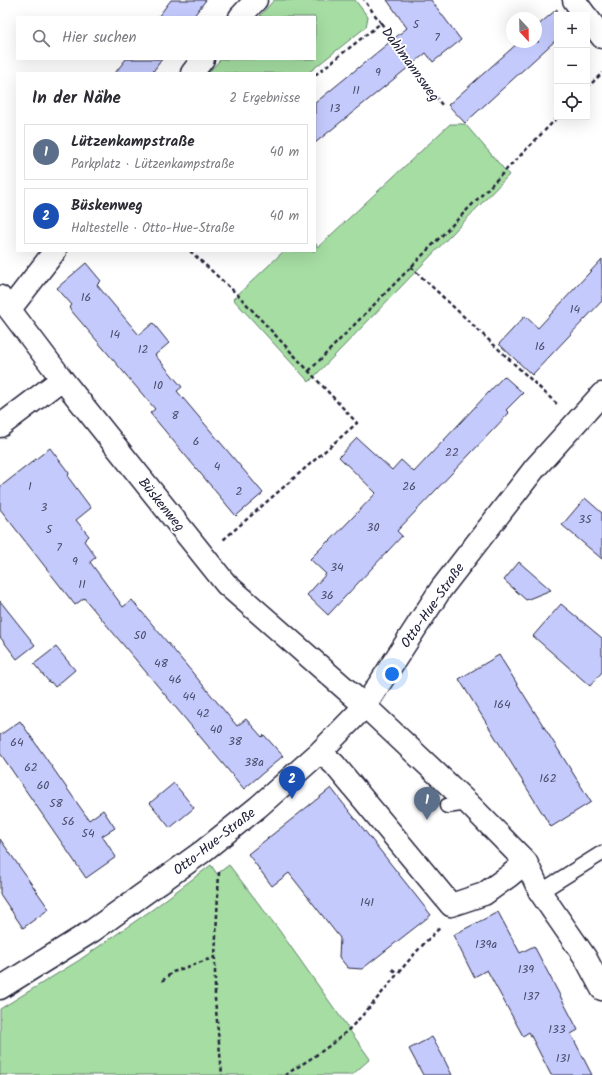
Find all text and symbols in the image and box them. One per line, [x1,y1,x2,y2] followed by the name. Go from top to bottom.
[506,12,542,48] north arrow
[554,12,590,120] map controls
[554,12,590,48] button: +
[413,15,421,34] house number: 5
[16,16,316,60] search box
[376,23,445,106] street label: Dahlmannsweg
[62,26,136,50] text: Hier suchen
[30,27,52,49] icon: search
[434,28,440,47] house number: 7
[554,48,590,84] button: −
[375,63,381,82] house number: 9
[352,81,360,100] house number: 11
[554,84,590,120] button: locate
[32,85,121,112] text: In der Nähe
[230,88,300,109] text: 2 Ergebnisse
[330,99,340,118] house number: 13
[71,130,195,154] text: Lützenkampstraße
[44,142,48,163] text: 1
[270,142,299,163] text: 40 m
[71,154,234,175] text: Parkplatz · Lützenkampstraße
[71,194,143,218] text: Büskenweg
[42,206,50,227] text: 2
[270,206,299,227] text: 40 m
[71,218,234,239] text: Haltestelle · Otto-Hue-Straße
[81,288,91,307] house number: 16
[570,300,581,319] house number: 14
[110,325,121,344] house number: 14
[535,337,545,356] house number: 16
[138,340,148,359] house number: 12
[153,376,163,395] house number: 10
[171,406,179,425] house number: 8
[193,432,199,451] house number: 6
[445,443,459,462] house number: 22
[214,457,221,476] house number: 4
[132,473,190,537] street label: Büskenweg
[28,477,32,496] house number: 1
[402,477,416,496] house number: 26
[236,482,243,501] house number: 2
[41,498,48,517] house number: 3
[578,510,593,529] house number: 35
[367,518,379,537] house number: 30
[46,520,54,539] house number: 5
[56,538,62,557] house number: 7
[72,552,78,571] house number: 9
[330,558,344,577] house number: 34
[395,558,471,653] street label: Otto-Hue-Straße
[78,575,86,594] house number: 11
[320,586,334,605] house number: 36
[134,626,146,645] house number: 50
[154,654,169,673] house number: 48
[382,664,402,684] your location
[168,670,182,689] house number: 46
[182,687,196,706] house number: 44
[493,695,511,714] house number: 164
[196,704,210,723] house number: 42
[210,720,222,739] house number: 40
[228,732,243,751] house number: 38
[10,733,24,752] house number: 64
[244,753,264,772] house number: 38a
[24,758,38,777] house number: 62
[279,766,305,799] pin: 2
[539,769,557,788] house number: 162
[37,776,49,795] house number: 60
[414,787,440,820] pin: 1
[49,794,64,813] house number: 58
[169,802,261,881] street label: Otto-Hue-Straße
[61,812,75,831] house number: 56
[81,824,95,843] house number: 54
[360,893,374,912] house number: 141
[475,935,497,954] house number: 139a
[518,960,534,979] house number: 139
[523,987,540,1006] house number: 137
[548,1020,566,1039] house number: 133
[556,1049,570,1068] house number: 131

